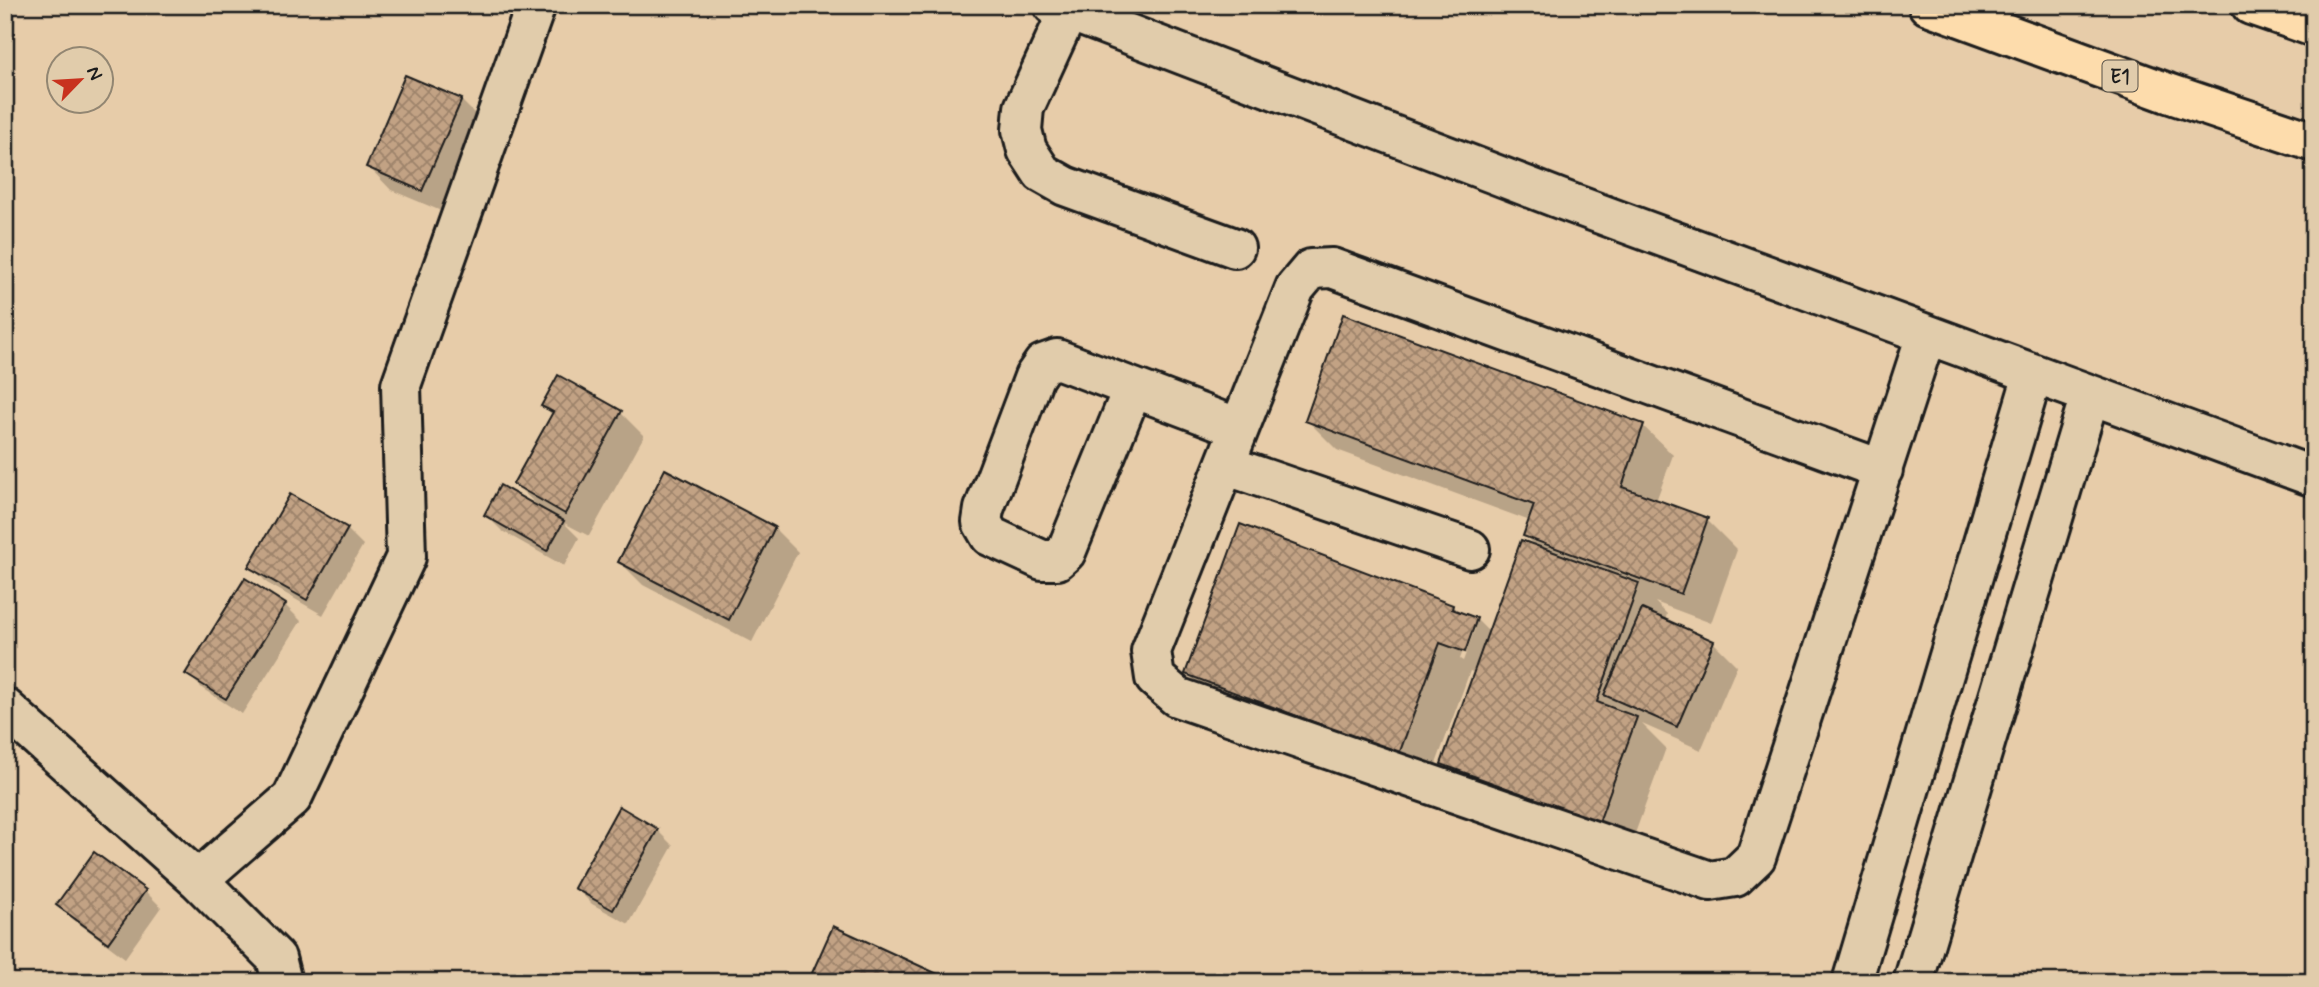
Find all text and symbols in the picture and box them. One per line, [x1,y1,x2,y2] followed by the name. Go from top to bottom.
[46,46,116,116] north arrow
[2102,60,2138,92] road number: E1
[80,62,108,84] text: N

